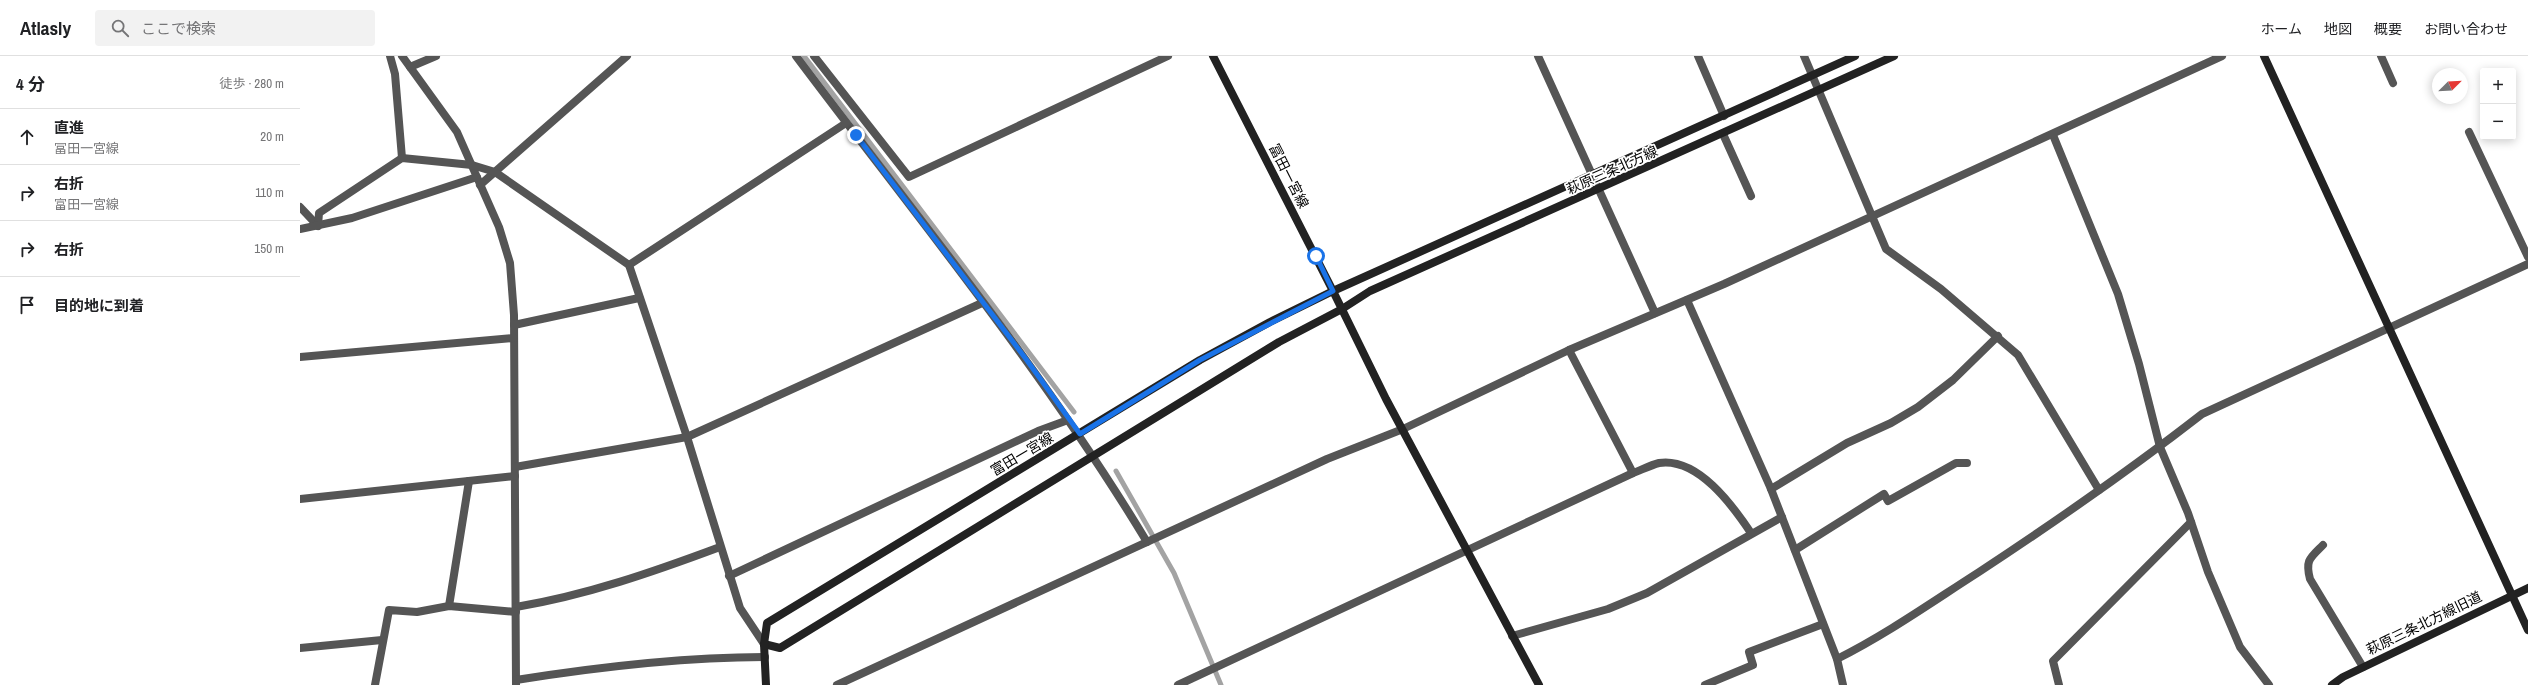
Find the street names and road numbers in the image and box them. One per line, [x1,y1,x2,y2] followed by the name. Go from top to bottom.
[1265,141,1313,211] street label: 冨田一宮線
[1564,142,1660,198] street label: 萩原三条北方線
[987,428,1057,480] street label: 富田一宮線
[2363,587,2485,659] street label: 萩原三条北方線旧道

